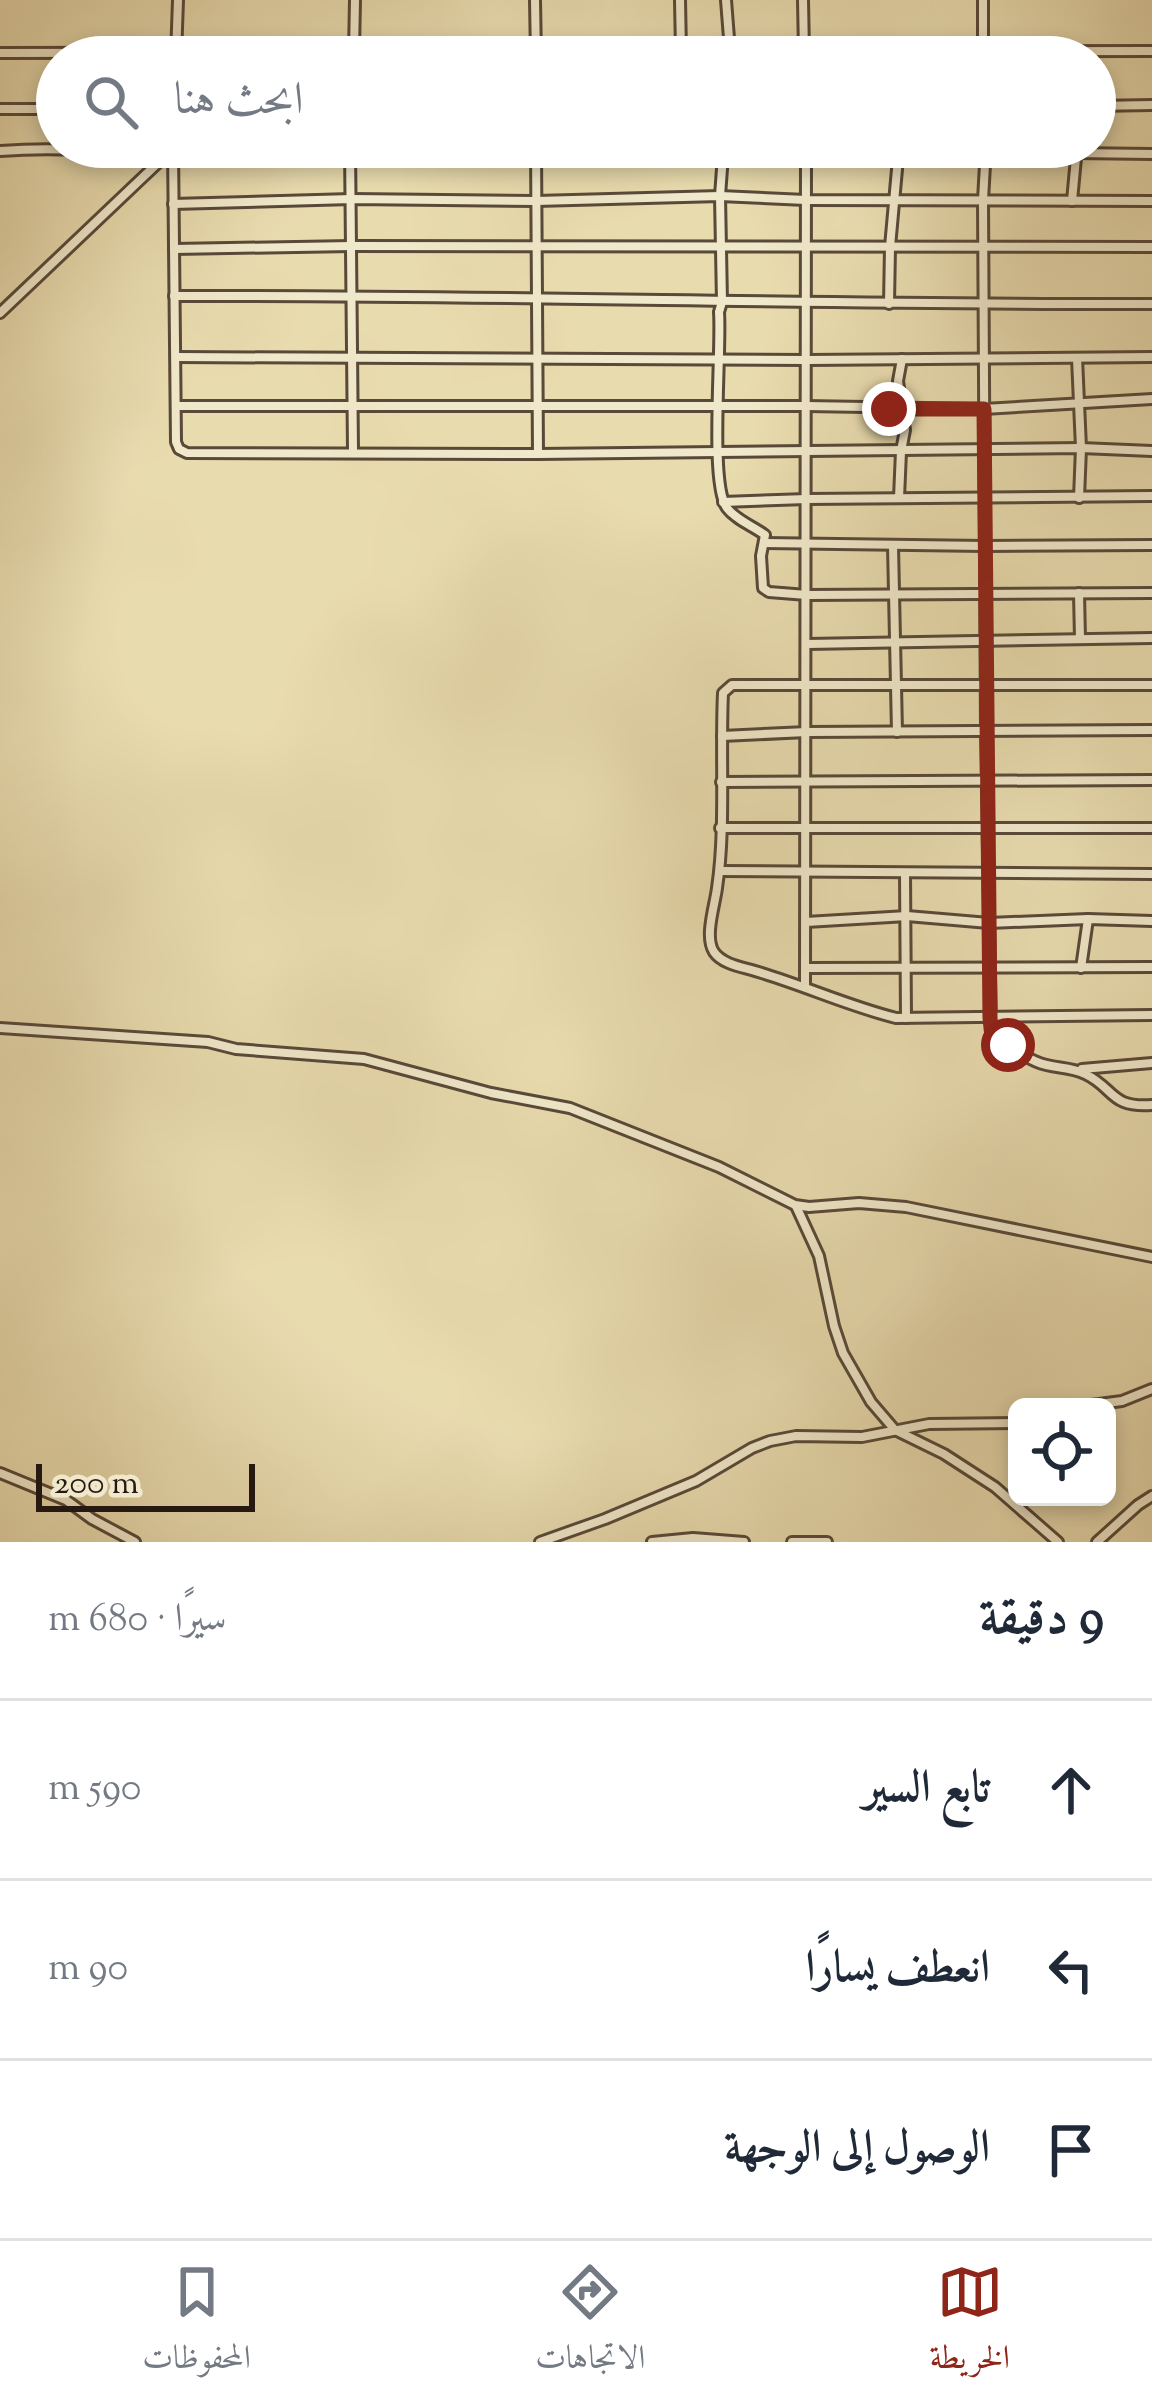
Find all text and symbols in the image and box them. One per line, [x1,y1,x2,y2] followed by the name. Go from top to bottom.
[36,36,1116,168] search box
[78,69,144,135] icon: search
[174,70,304,135] text: ابحث هنا
[862,382,916,436] route end
[981,1018,1035,1072] route start
[1008,1398,1116,1506] map controls
[1008,1398,1116,1506] button: locate
[36,1458,255,1511] scale bar
[54,1461,139,1509] text: 200 m
[979,1584,1104,1657] text: 9 دقيقة
[48,1593,227,1649] text: سيرًا · 680 m
[1038,1757,1104,1823] icon: ahead
[863,1758,990,1823] text: تابع السير
[48,1762,142,1818] text: 590 m
[1038,1937,1104,2003] icon: left
[806,1938,990,2003] text: انعطف يسارًا
[48,1942,128,1998] text: 90 m
[1038,2117,1104,2183] icon: arrive
[724,2118,990,2183] text: الوصول إلى الوجهة
[142,2259,251,2389] tab: المحفوظات
[535,2259,645,2389] tab: الاتجاهات
[930,2259,1010,2389] tab: الخريطة

